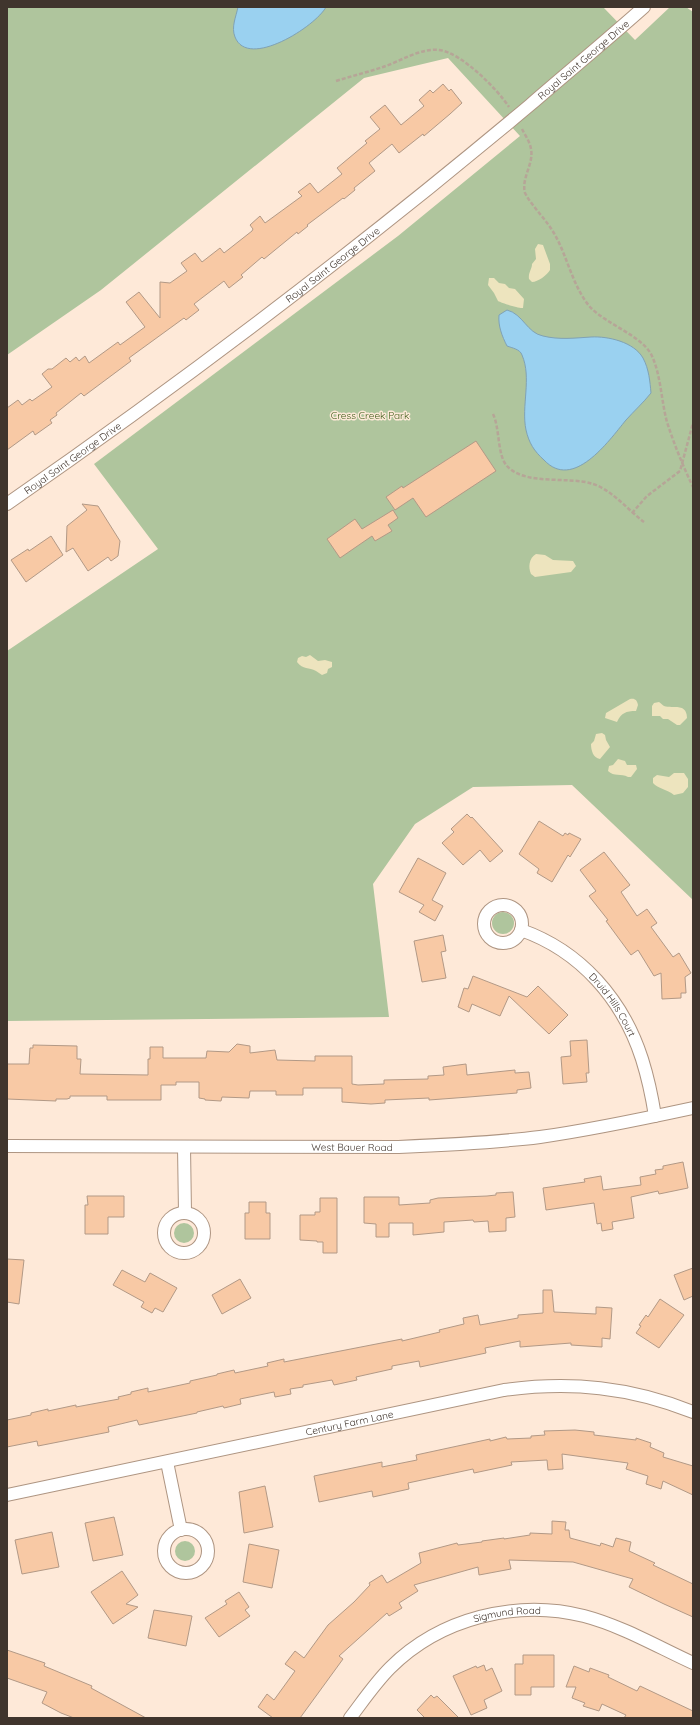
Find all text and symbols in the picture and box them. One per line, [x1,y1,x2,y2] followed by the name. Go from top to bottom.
[535,17,632,103] street label: Royal Saint George Drive
[283,224,383,306] street label: Royal Saint George Drive
[331,409,409,422] park label: Cress Creek Park
[22,419,124,497] street label: Royal Saint George Drive
[586,970,639,1039] street label: Druid Hills Court
[311,1141,393,1154] street label: West Bauer Road
[304,1407,395,1439] street label: Century Farm Lane
[472,1604,541,1626] street label: Sigmund Road

